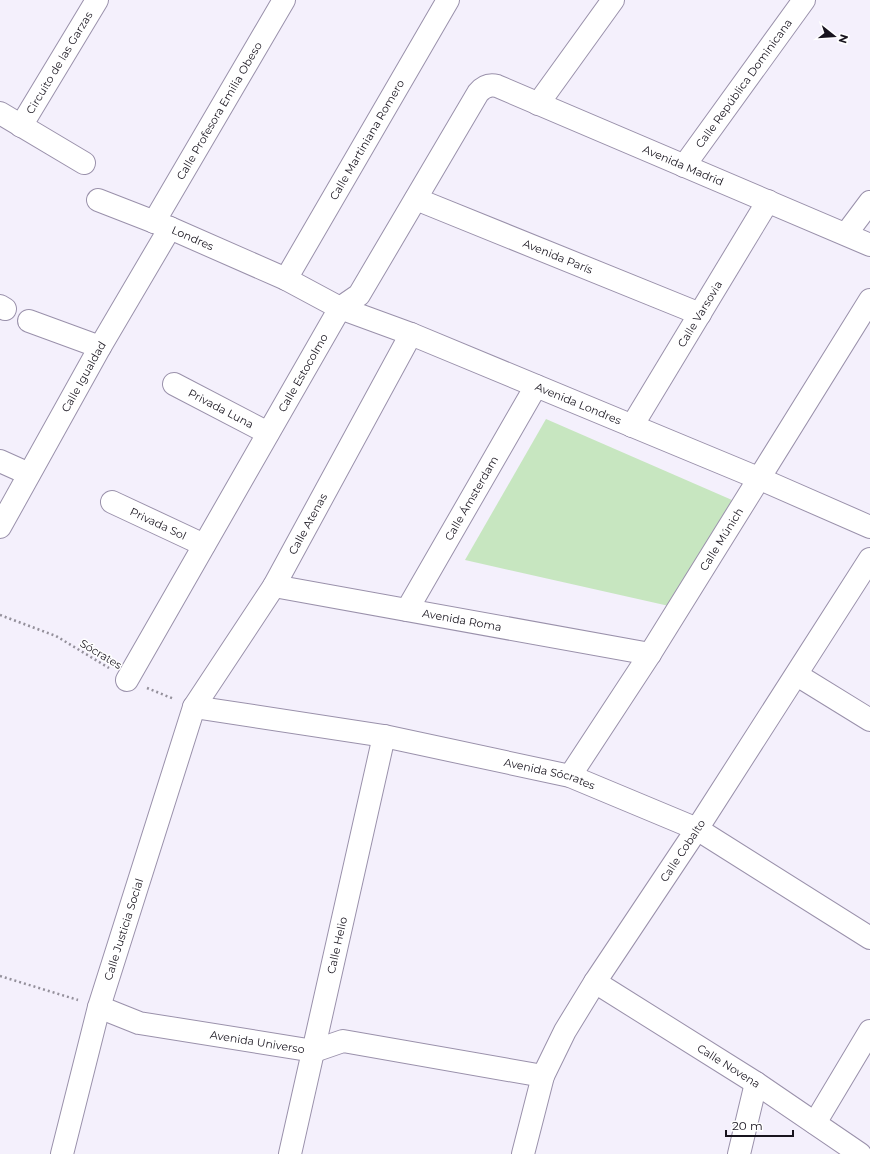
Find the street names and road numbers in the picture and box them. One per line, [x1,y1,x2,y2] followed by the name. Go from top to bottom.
[23,8,96,116] street label: Circuito de las Garzas
[692,16,795,151] street label: Calle República Dominicana
[173,39,265,182] street label: Calle Profesora Emilia Obeso
[326,77,407,202] street label: Calle Martiniana Romero
[641,142,726,189] street label: Avenida Madrid
[169,223,216,254] street label: Londres
[521,236,595,277] street label: Avenida París
[674,278,725,350] street label: Calle Varsovia
[275,331,331,414] street label: Calle Estocolmo
[58,339,109,415] street label: Calle Igualdad
[533,379,624,428] street label: Avenida Londres
[186,386,256,431] street label: Privada Luna
[441,453,501,543] street label: Calle Ámsterdam
[285,490,330,557] street label: Calle Atenas
[128,504,189,543] street label: Privada Sol
[696,505,746,573] street label: Calle Múnich
[421,606,503,634] street label: Avenida Roma
[77,636,125,672] street label: Sócrates
[503,755,598,793] street label: Avenida Sócrates
[657,817,708,884] street label: Calle Cobalto
[101,877,146,982] street label: Calle Justicia Social
[324,915,350,975] street label: Calle Helio
[209,1027,306,1056] street label: Avenida Universo
[695,1041,763,1091] street label: Calle Novena

